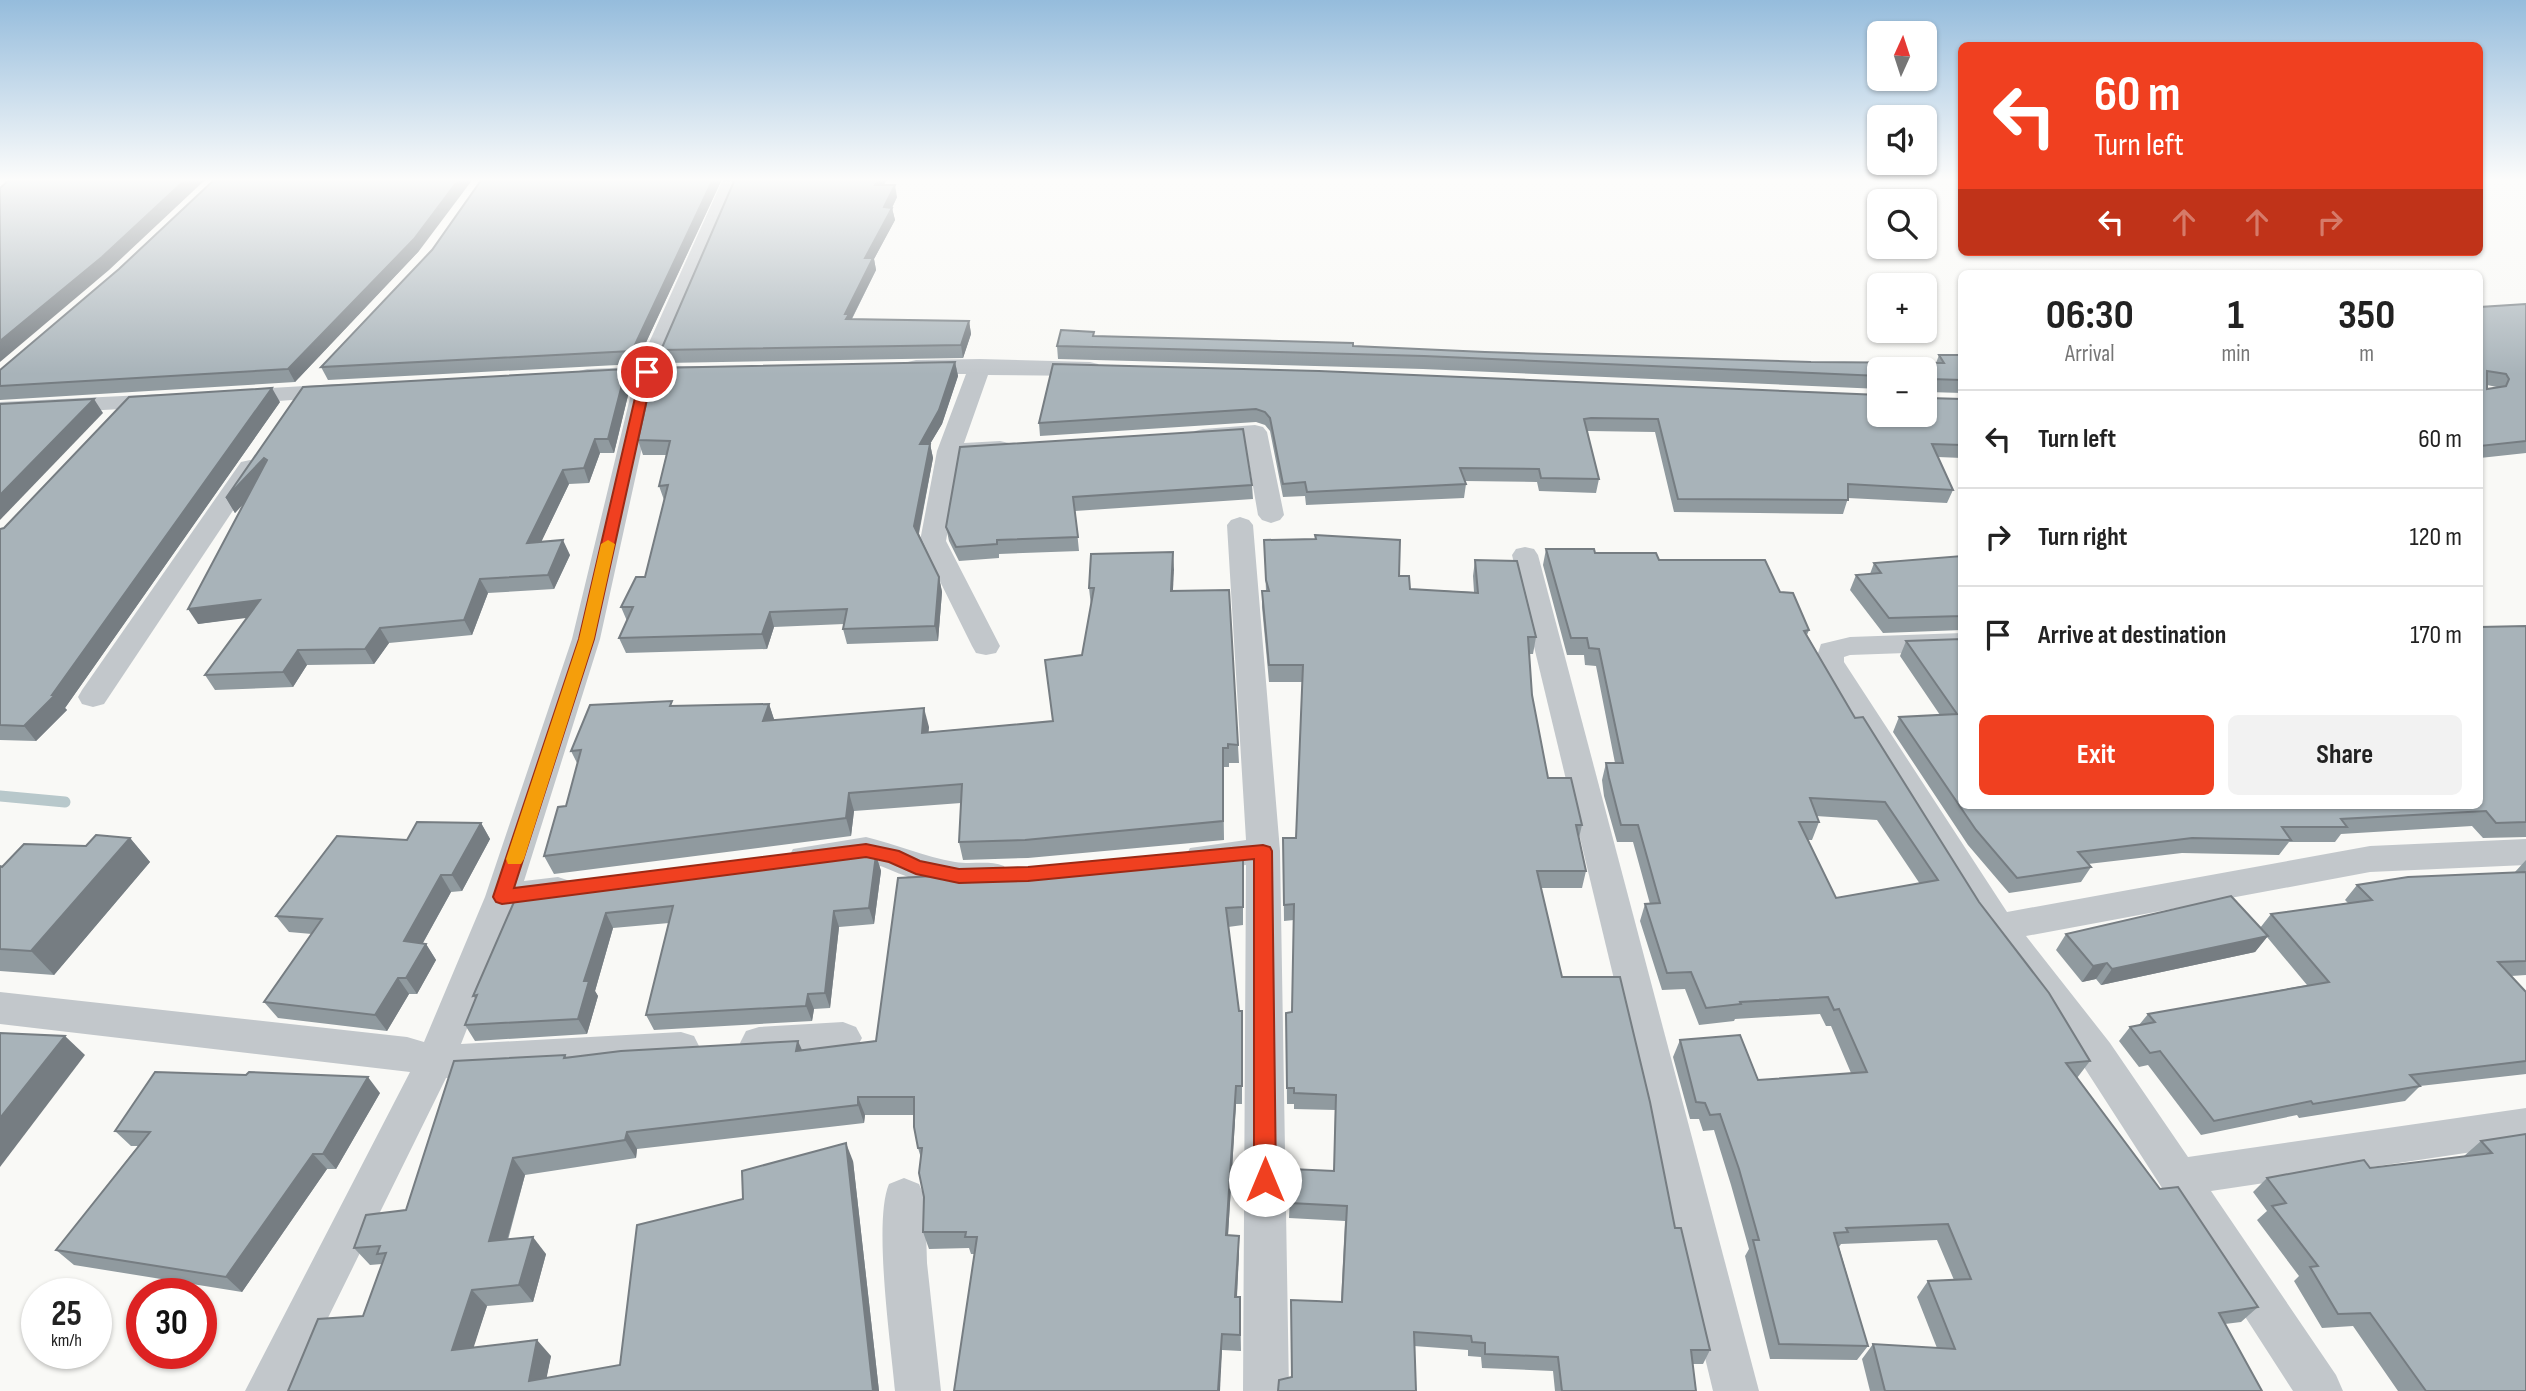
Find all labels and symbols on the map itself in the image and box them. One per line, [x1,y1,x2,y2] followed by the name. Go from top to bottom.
[1867,21,1937,91] north arrow
[617,342,677,402] pin
[1228,1143,1302,1217] position arrow
[126,1278,217,1369] speed limit sign: 30

